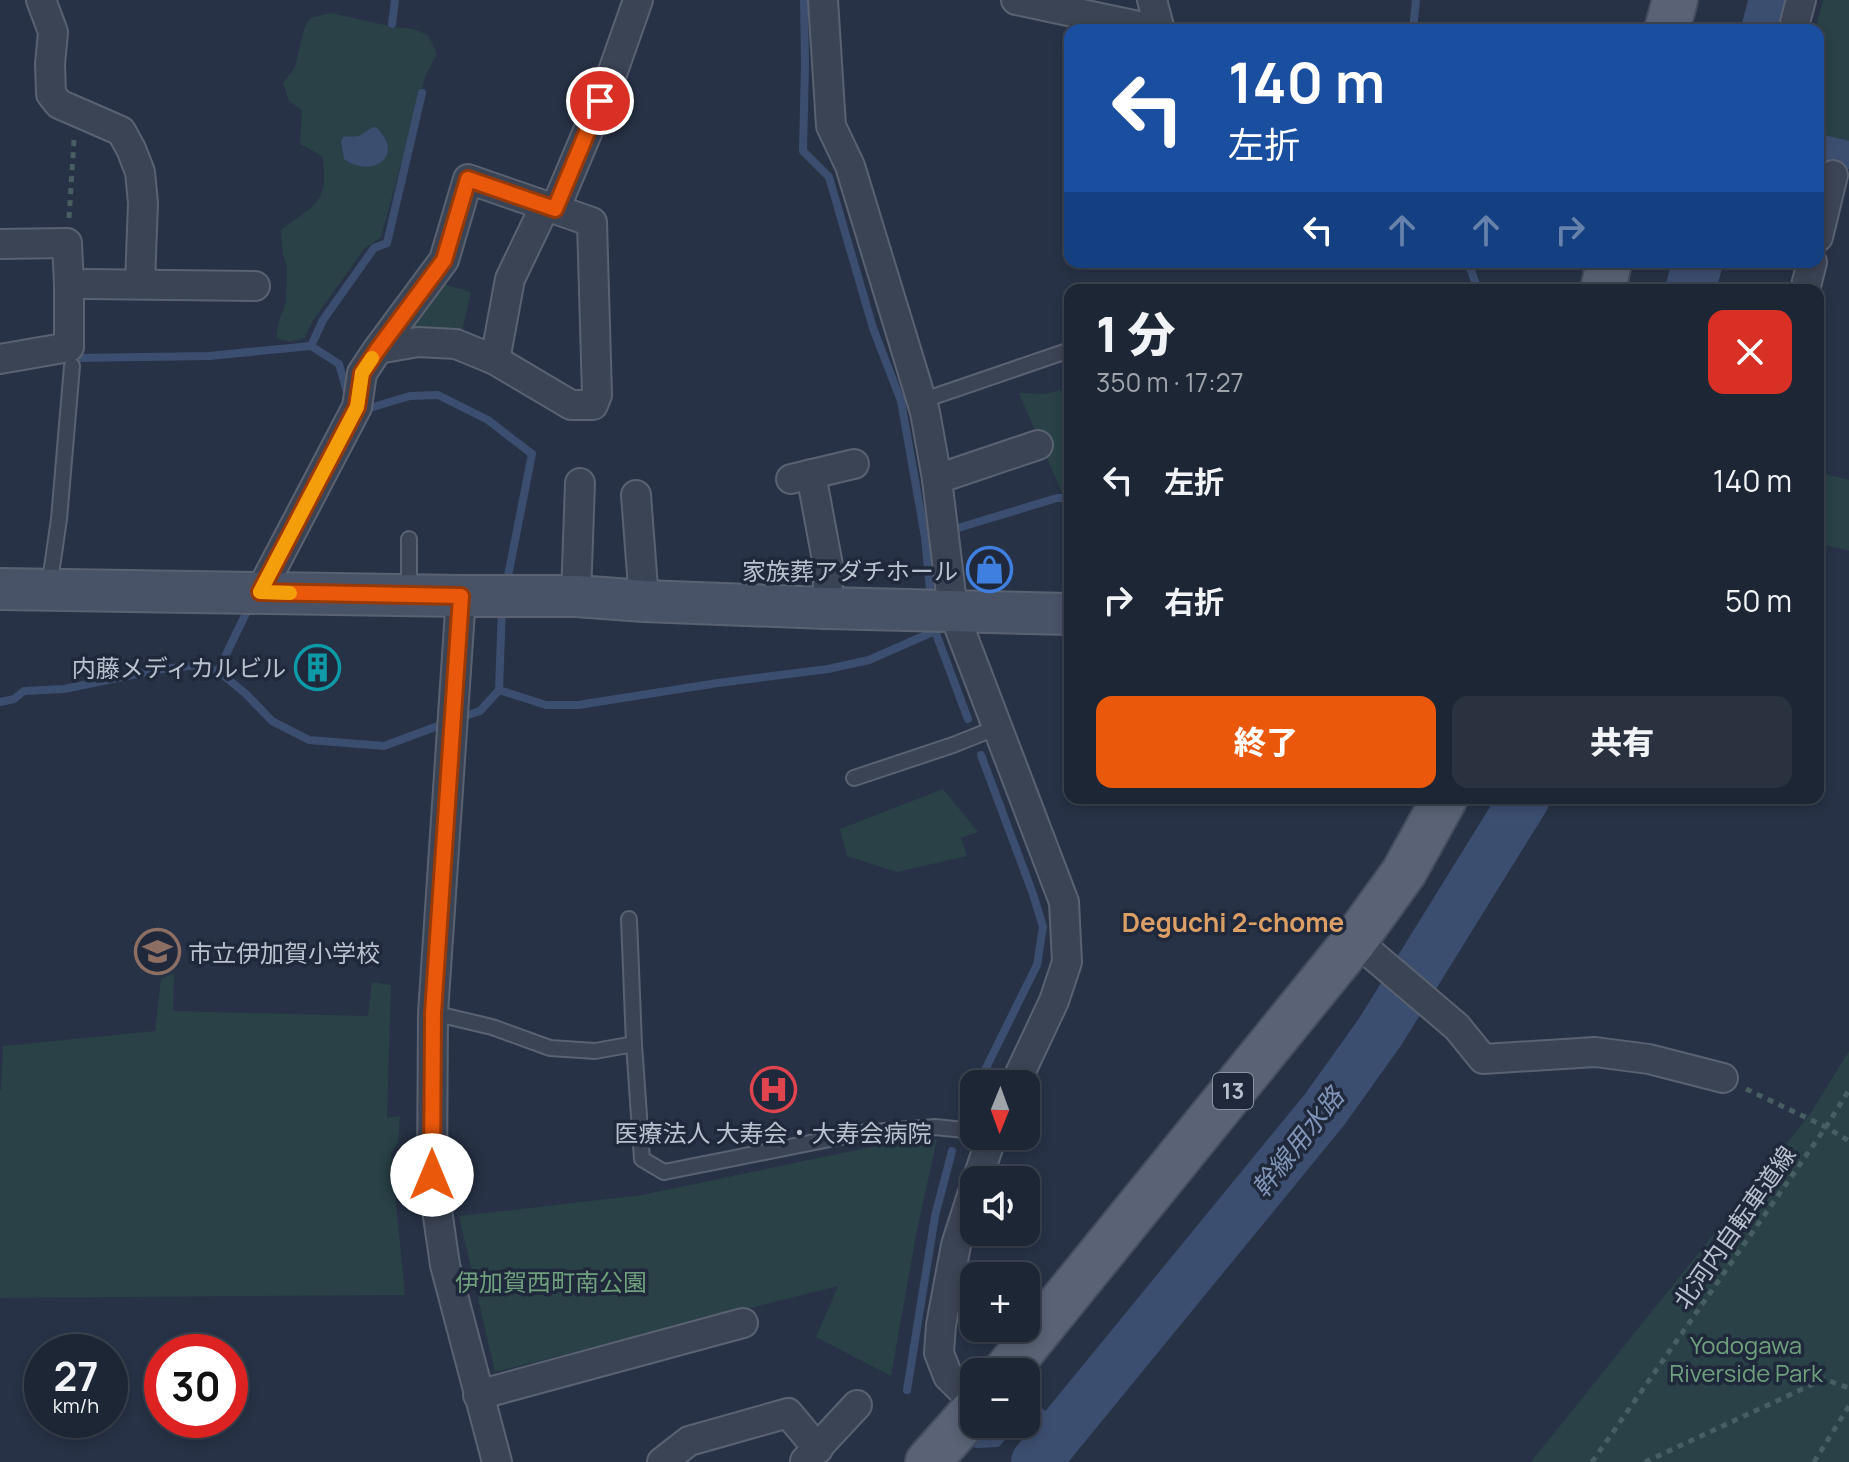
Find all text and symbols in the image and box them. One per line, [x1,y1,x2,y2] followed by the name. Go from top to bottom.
[1228,43,1385,120] text: 140 m
[1096,56,1200,160] icon: left
[566,67,634,135] pin
[578,79,622,123] icon: arrive
[1228,120,1300,169] text: 左折
[1296,208,1340,252] icon: left
[1380,208,1424,252] icon: ahead
[1464,208,1508,252] icon: ahead
[1548,208,1592,252] icon: right
[1096,301,1175,366] text: 1 分
[1708,310,1792,394] button: close
[1096,364,1244,400] text: 350 m · 17:27
[1096,458,1140,502] icon: left
[1713,460,1792,501] text: 140 m
[1164,461,1224,502] text: 左折
[965,546,1013,594] shop icon: 家族葬アダチホール
[742,554,958,587] place label: 家族葬アダチホール
[1096,578,1140,622] icon: right
[1725,580,1792,621] text: 50 m
[1164,581,1224,622] text: 右折
[293,643,341,691] building icon: 内藤メディカルビル
[72,651,286,684] place label: 内藤メディカルビル
[1096,696,1436,788] button: 終了
[1452,696,1792,788] button: 共有
[1122,904,1344,940] district label: Deguchi 2-chome
[133,928,181,976] school or university icon: 市立伊加賀小学校
[188,936,380,969] place label: 市立伊加賀小学校
[749,1066,797,1114] hospital icon: 医療法人 大寿会・大寿会病院
[960,1070,1040,1150] north arrow
[960,1070,1040,1438] map controls
[1213,1073,1253,1109] road number: 13
[1243,1078,1352,1204] water label: 幹線用水路
[615,1116,931,1149] place label: 医療法人 大寿会・大寿会病院
[390,1133,474,1217] position arrow
[1665,1139,1803,1315] street label: 北河内自転車道線
[960,1166,1040,1246] button: sound
[960,1262,1040,1342] button: +
[455,1265,647,1298] park label: 伊加賀西町南公園
[1669,1328,1824,1389] park label: Yodogawa Riverside Park
[144,1334,248,1438] speed limit sign: 30
[53,1348,99,1403] text: 27
[960,1358,1040,1438] button: −
[53,1392,99,1419] text: km/h

